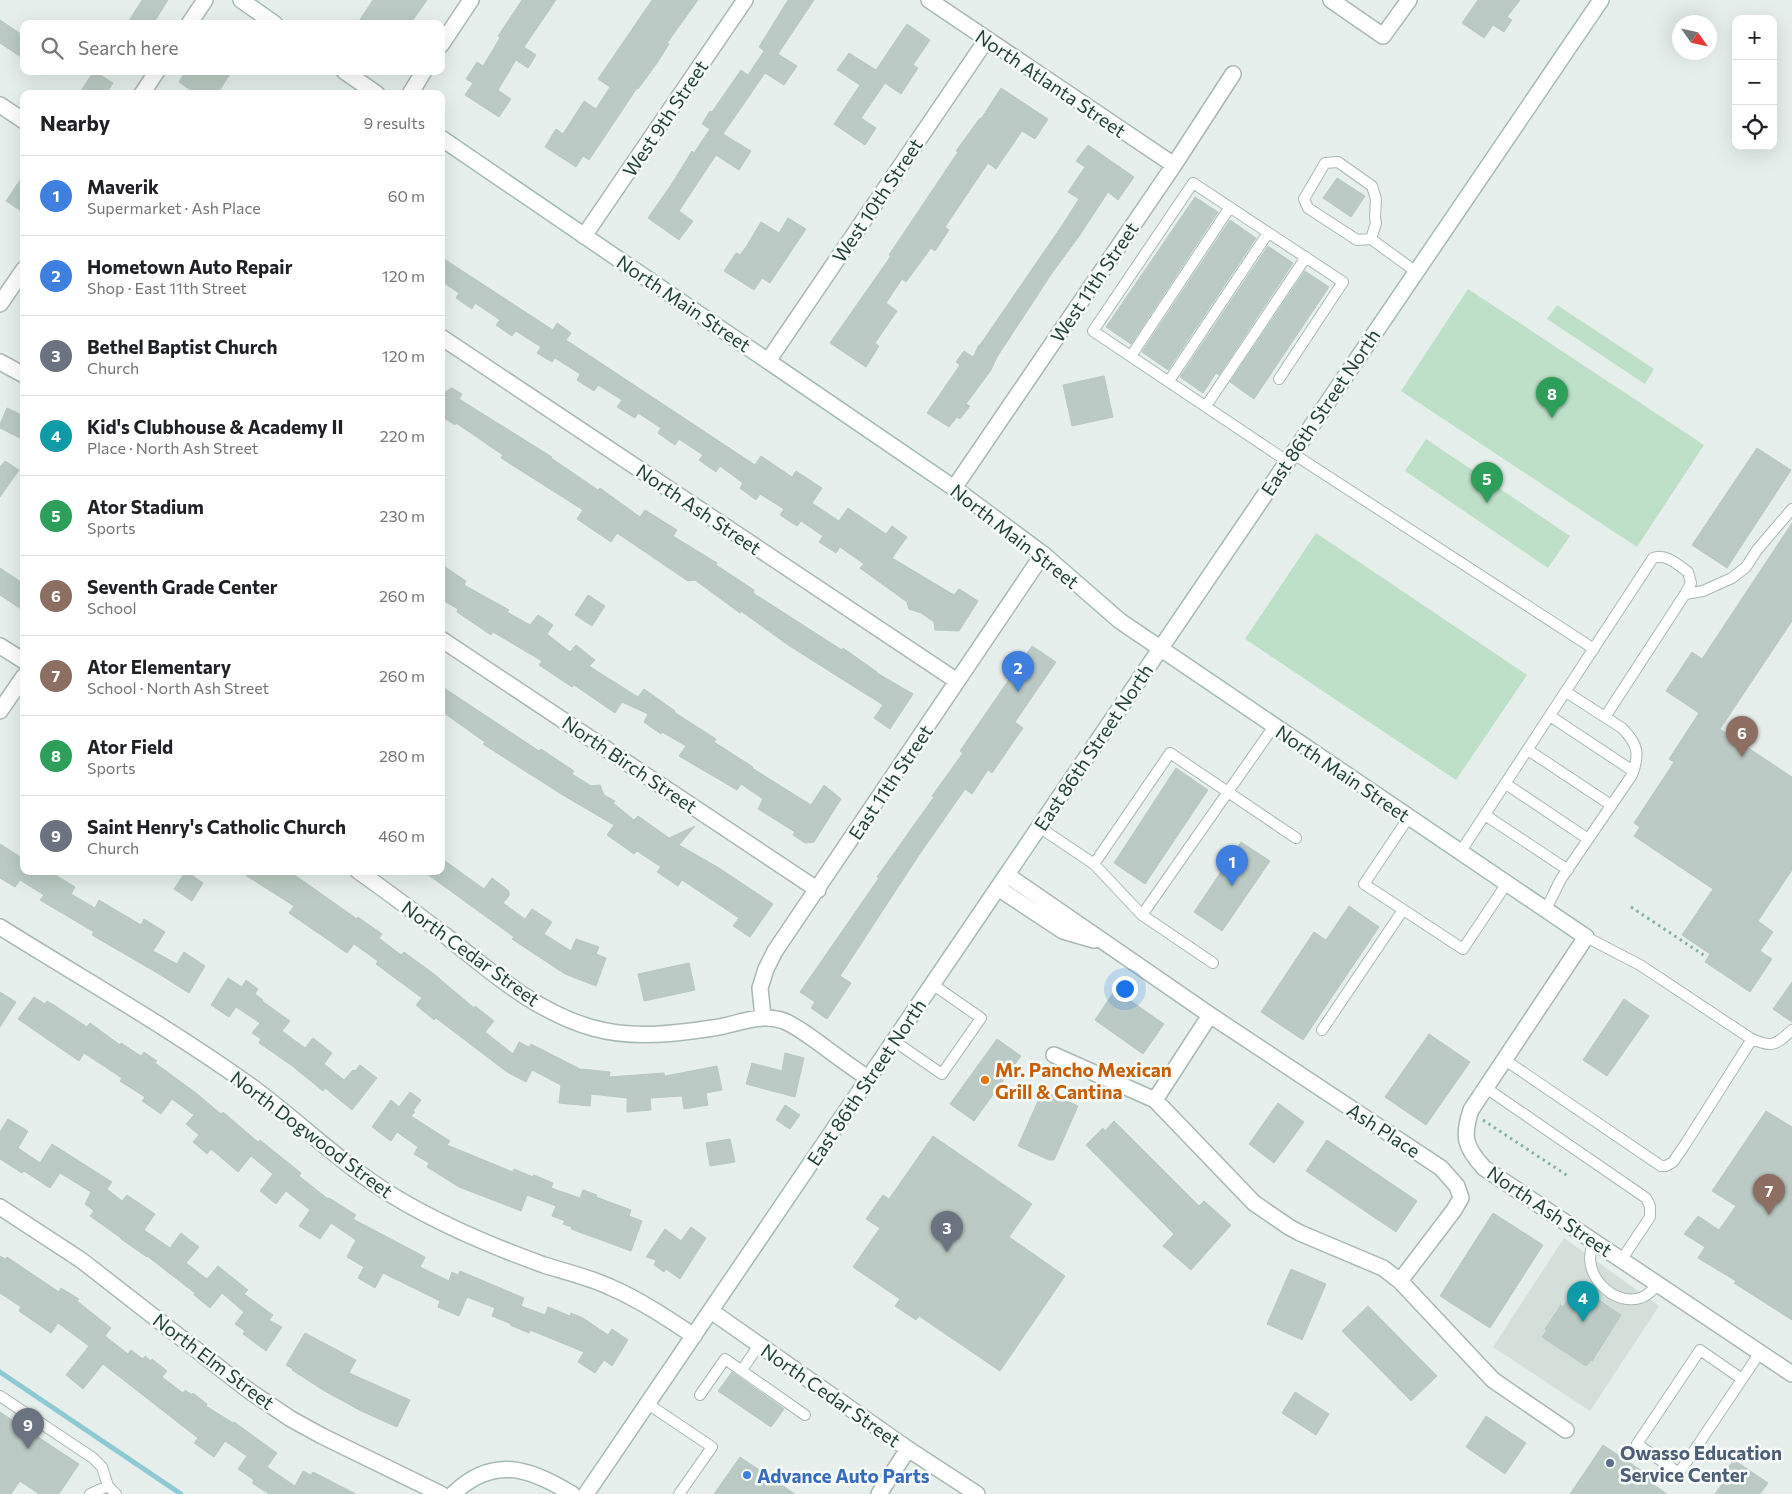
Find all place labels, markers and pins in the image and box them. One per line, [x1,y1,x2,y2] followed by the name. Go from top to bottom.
[1536,377,1568,418] pin: 8
[1471,462,1503,503] pin: 5
[1002,651,1034,692] pin: 2
[1726,716,1758,757] pin: 6
[1216,845,1248,886] pin: 1
[995,1058,1172,1103] place label: Mr. Pancho Mexican Grill & Cantina
[979,1074,991,1086] marker: Mr. Pancho Mexican Grill & Cantina
[1753,1174,1785,1215] pin: 7
[931,1211,963,1252] pin: 3
[1567,1281,1599,1322] pin: 4
[12,1408,44,1449] pin: 9
[1620,1441,1782,1486] place label: Owasso Education Service Center
[1604,1457,1616,1469] marker: Owasso Education Service Center
[757,1464,930,1487] place label: Advance Auto Parts
[741,1469,753,1481] marker: Advance Auto Parts

